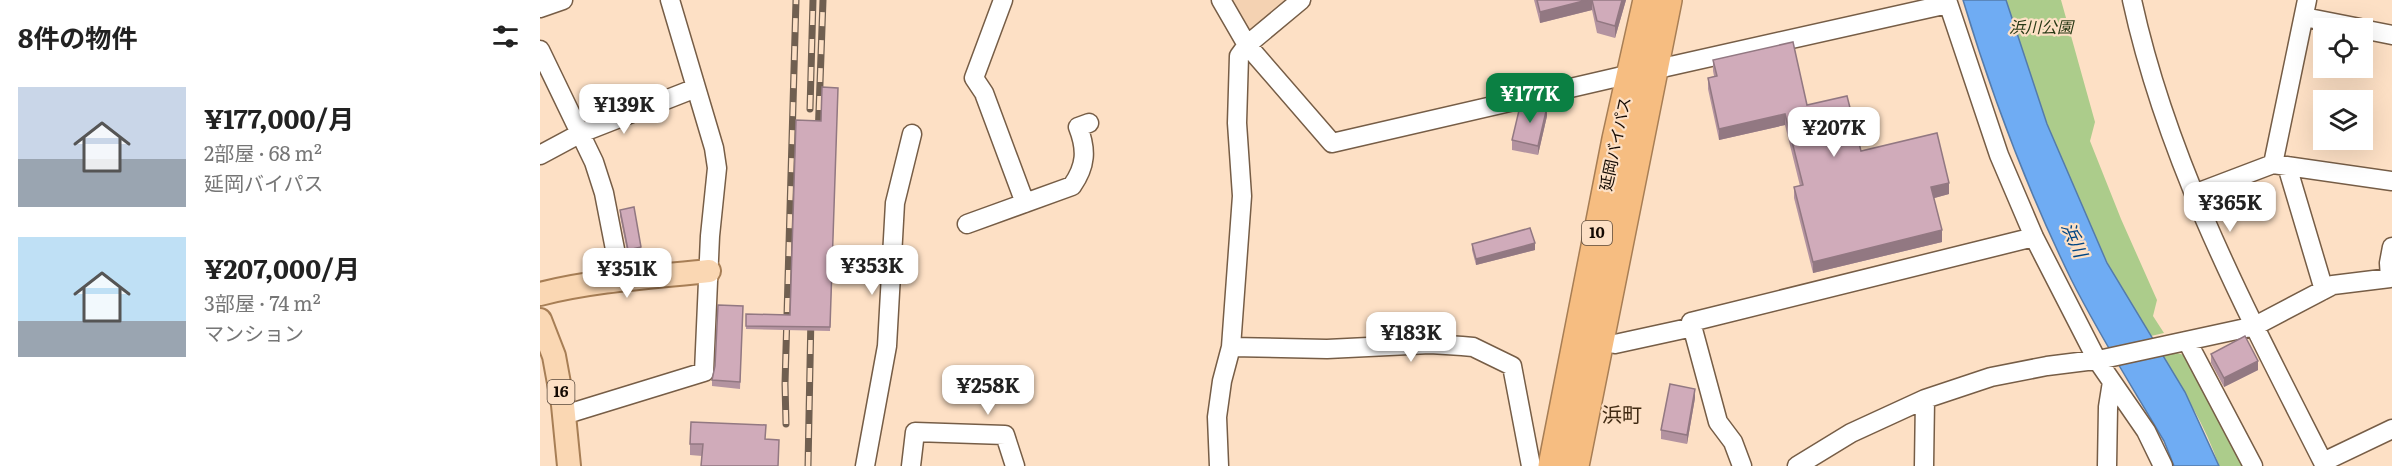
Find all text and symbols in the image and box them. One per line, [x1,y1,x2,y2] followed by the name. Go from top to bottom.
[2009,14,2075,38] park label: 浜川公園
[18,17,137,56] text: 8件の物件
[2313,18,2373,150] map controls
[2313,18,2373,78] button: locate
[489,20,522,53] icon: filters
[1488,73,1572,124] pin: ¥177K
[1500,77,1560,107] text: ¥177K
[582,84,666,135] pin: ¥139K
[593,88,655,118] text: ¥139K
[2313,90,2373,150] button: layers
[1592,94,1636,193] street label: 延岡バイパス
[204,98,354,137] text: ¥177,000/月
[1792,107,1876,158] pin: ¥207K
[66,111,138,183] icon: home
[1802,111,1866,141] text: ¥207K
[204,137,322,167] text: 2部屋 · 68 m²
[204,167,324,197] text: 延岡バイパス
[2188,182,2272,233] pin: ¥365K
[2198,186,2262,216] text: ¥365K
[2056,217,2096,263] water label: 浜川
[1582,221,1612,245] road number: 10
[830,245,914,296] pin: ¥353K
[204,248,360,287] text: ¥207,000/月
[585,248,669,299] pin: ¥351K
[840,249,904,279] text: ¥353K
[597,252,657,282] text: ¥351K
[66,261,138,333] icon: home
[204,287,321,317] text: 3部屋 · 74 m²
[1369,312,1453,363] pin: ¥183K
[1380,316,1442,346] text: ¥183K
[204,317,304,347] text: マンション
[946,365,1030,416] pin: ¥258K
[956,369,1020,399] text: ¥258K
[548,380,574,404] road number: 16
[1602,398,1642,428] district label: 浜町

